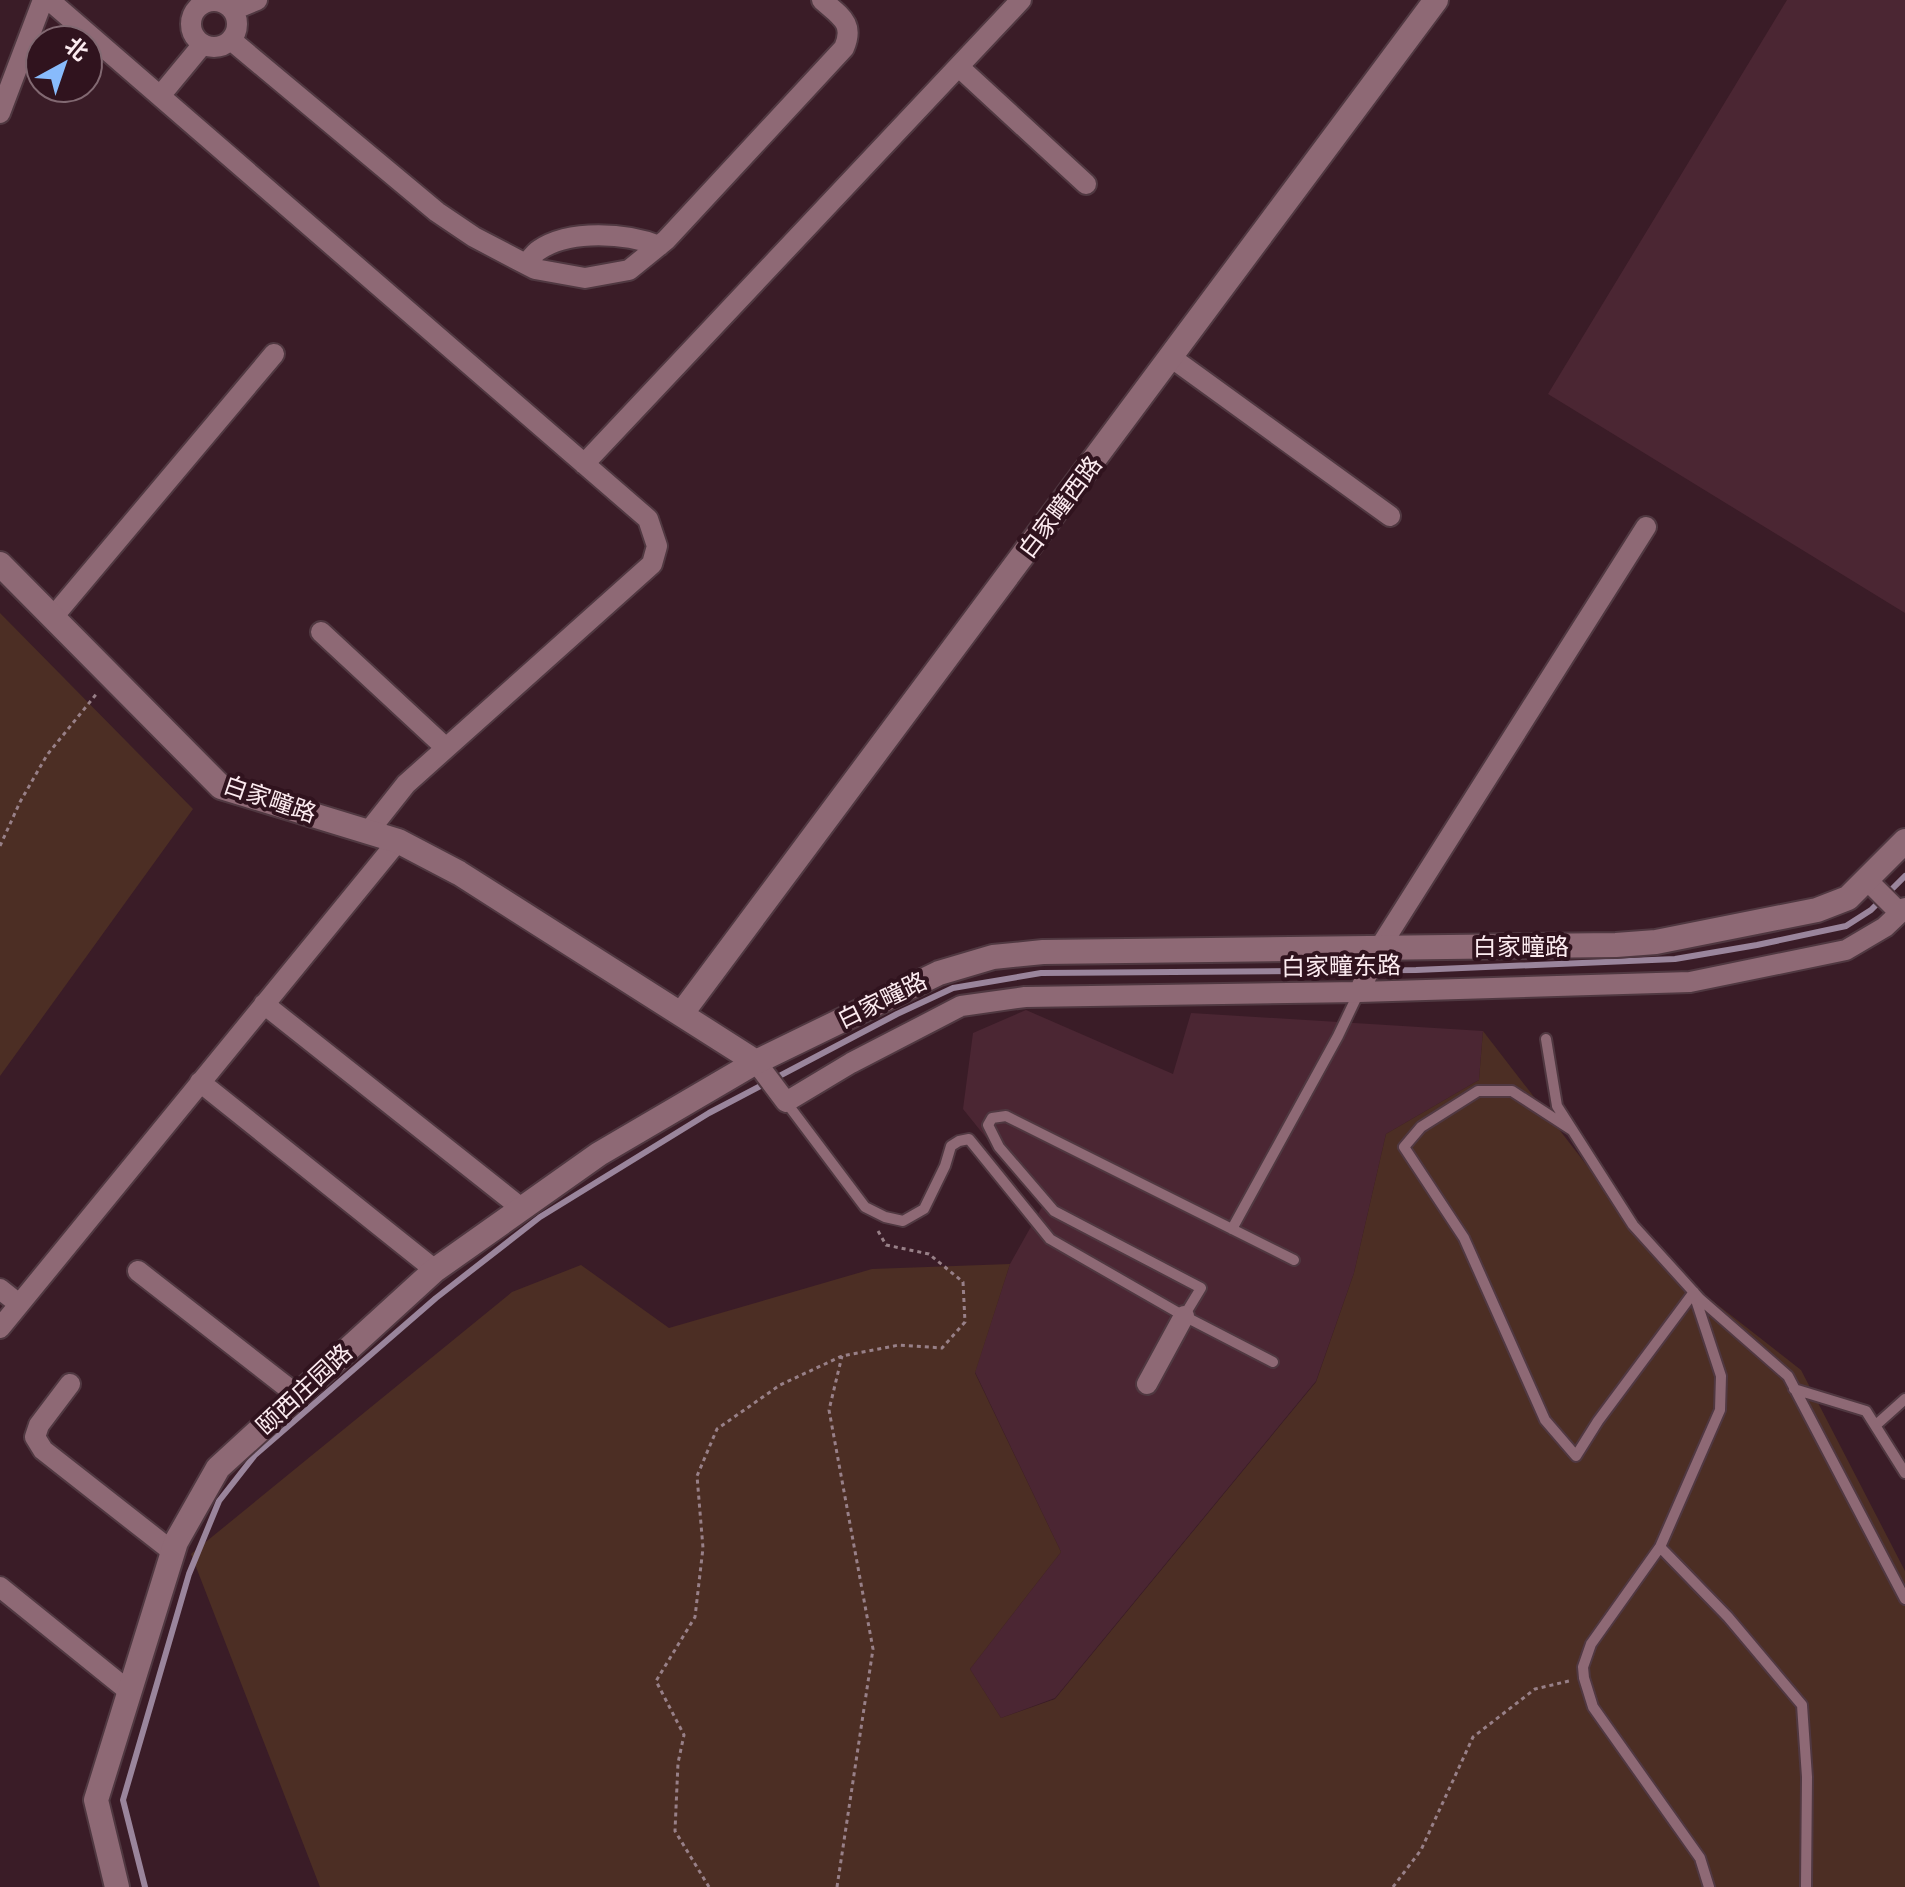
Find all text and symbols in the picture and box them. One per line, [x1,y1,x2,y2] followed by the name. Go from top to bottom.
[24,24,104,104] north arrow
[60,32,94,66] text: 北
[1013,451,1107,563] street label: 白家疃西路
[220,771,320,827] street label: 白家疃路
[1473,933,1569,960] street label: 白家疃路
[1281,951,1401,981] street label: 白家疃东路
[833,967,931,1033] street label: 白家疃路
[251,1338,357,1440] street label: 颐西庄园路

